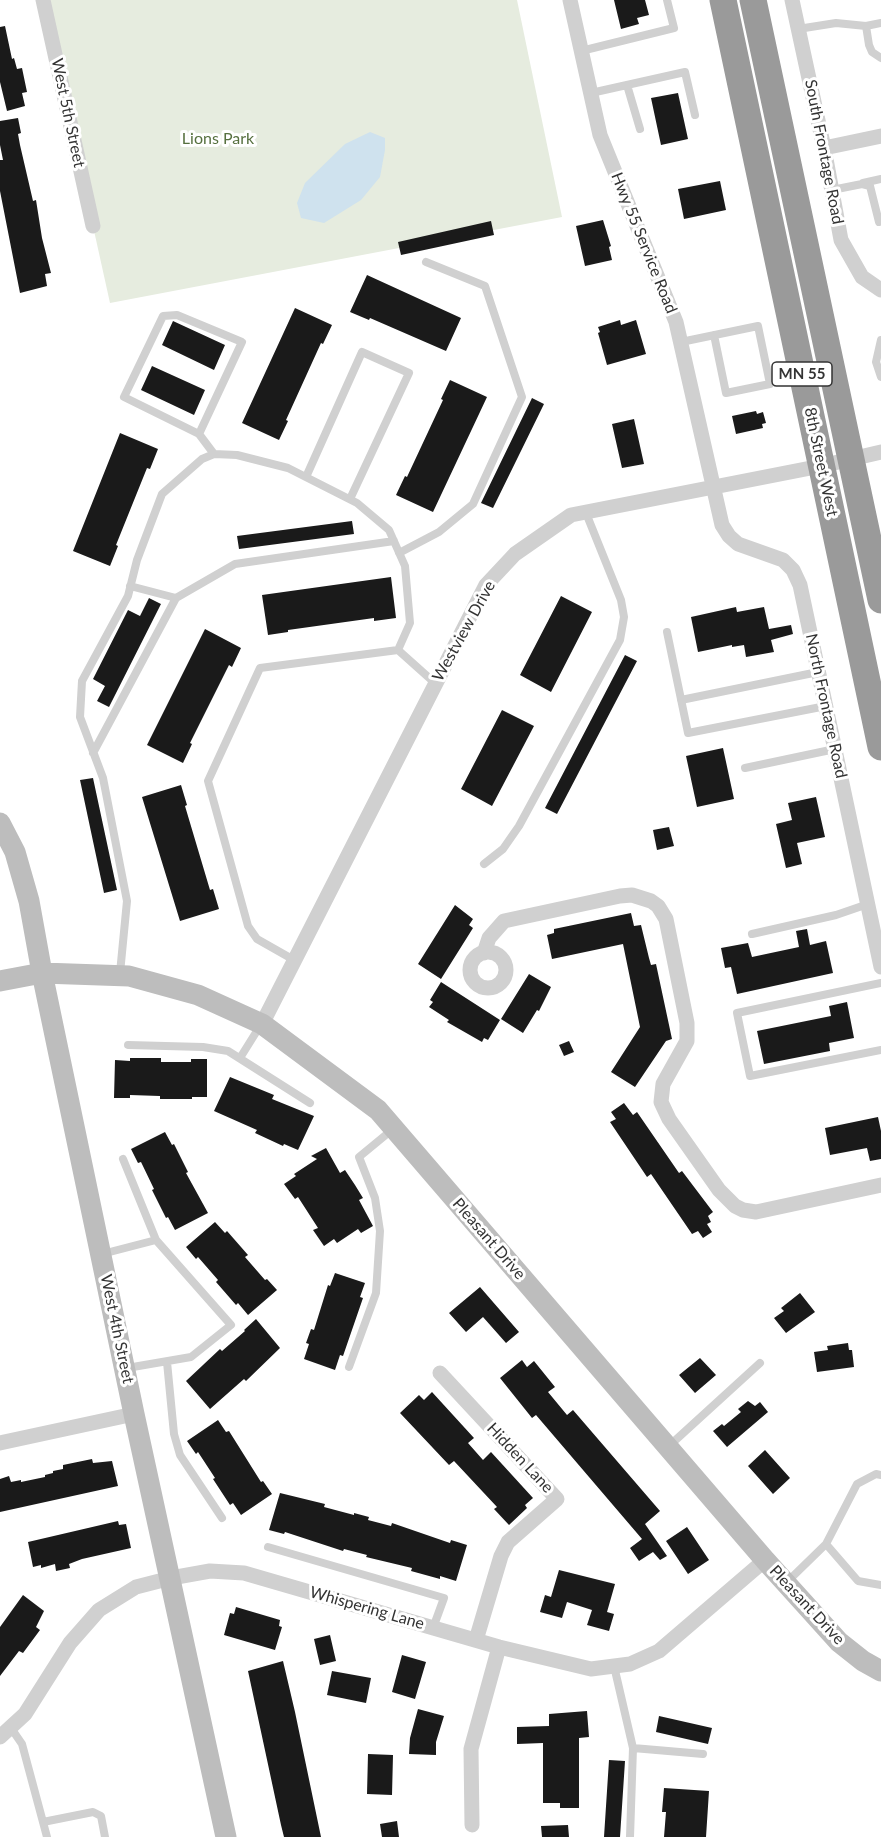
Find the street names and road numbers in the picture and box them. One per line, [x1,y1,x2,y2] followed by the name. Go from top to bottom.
[47,57,89,169] street label: West 5th Street
[801,78,847,226] street label: South Frontage Road
[607,170,681,316] street label: Hwy 55 Service Road
[772,362,832,386] road number: MN 55
[800,406,842,518] street label: 8th Street West
[428,577,500,685] street label: Westview Drive
[801,632,851,780] street label: North Frontage Road
[448,1194,530,1284] street label: Pleasant Drive
[96,1273,138,1385] street label: West 4th Street
[483,1419,557,1497] street label: Hidden Lane
[765,1561,849,1649] street label: Pleasant Drive
[308,1582,426,1634] street label: Whispering Lane

